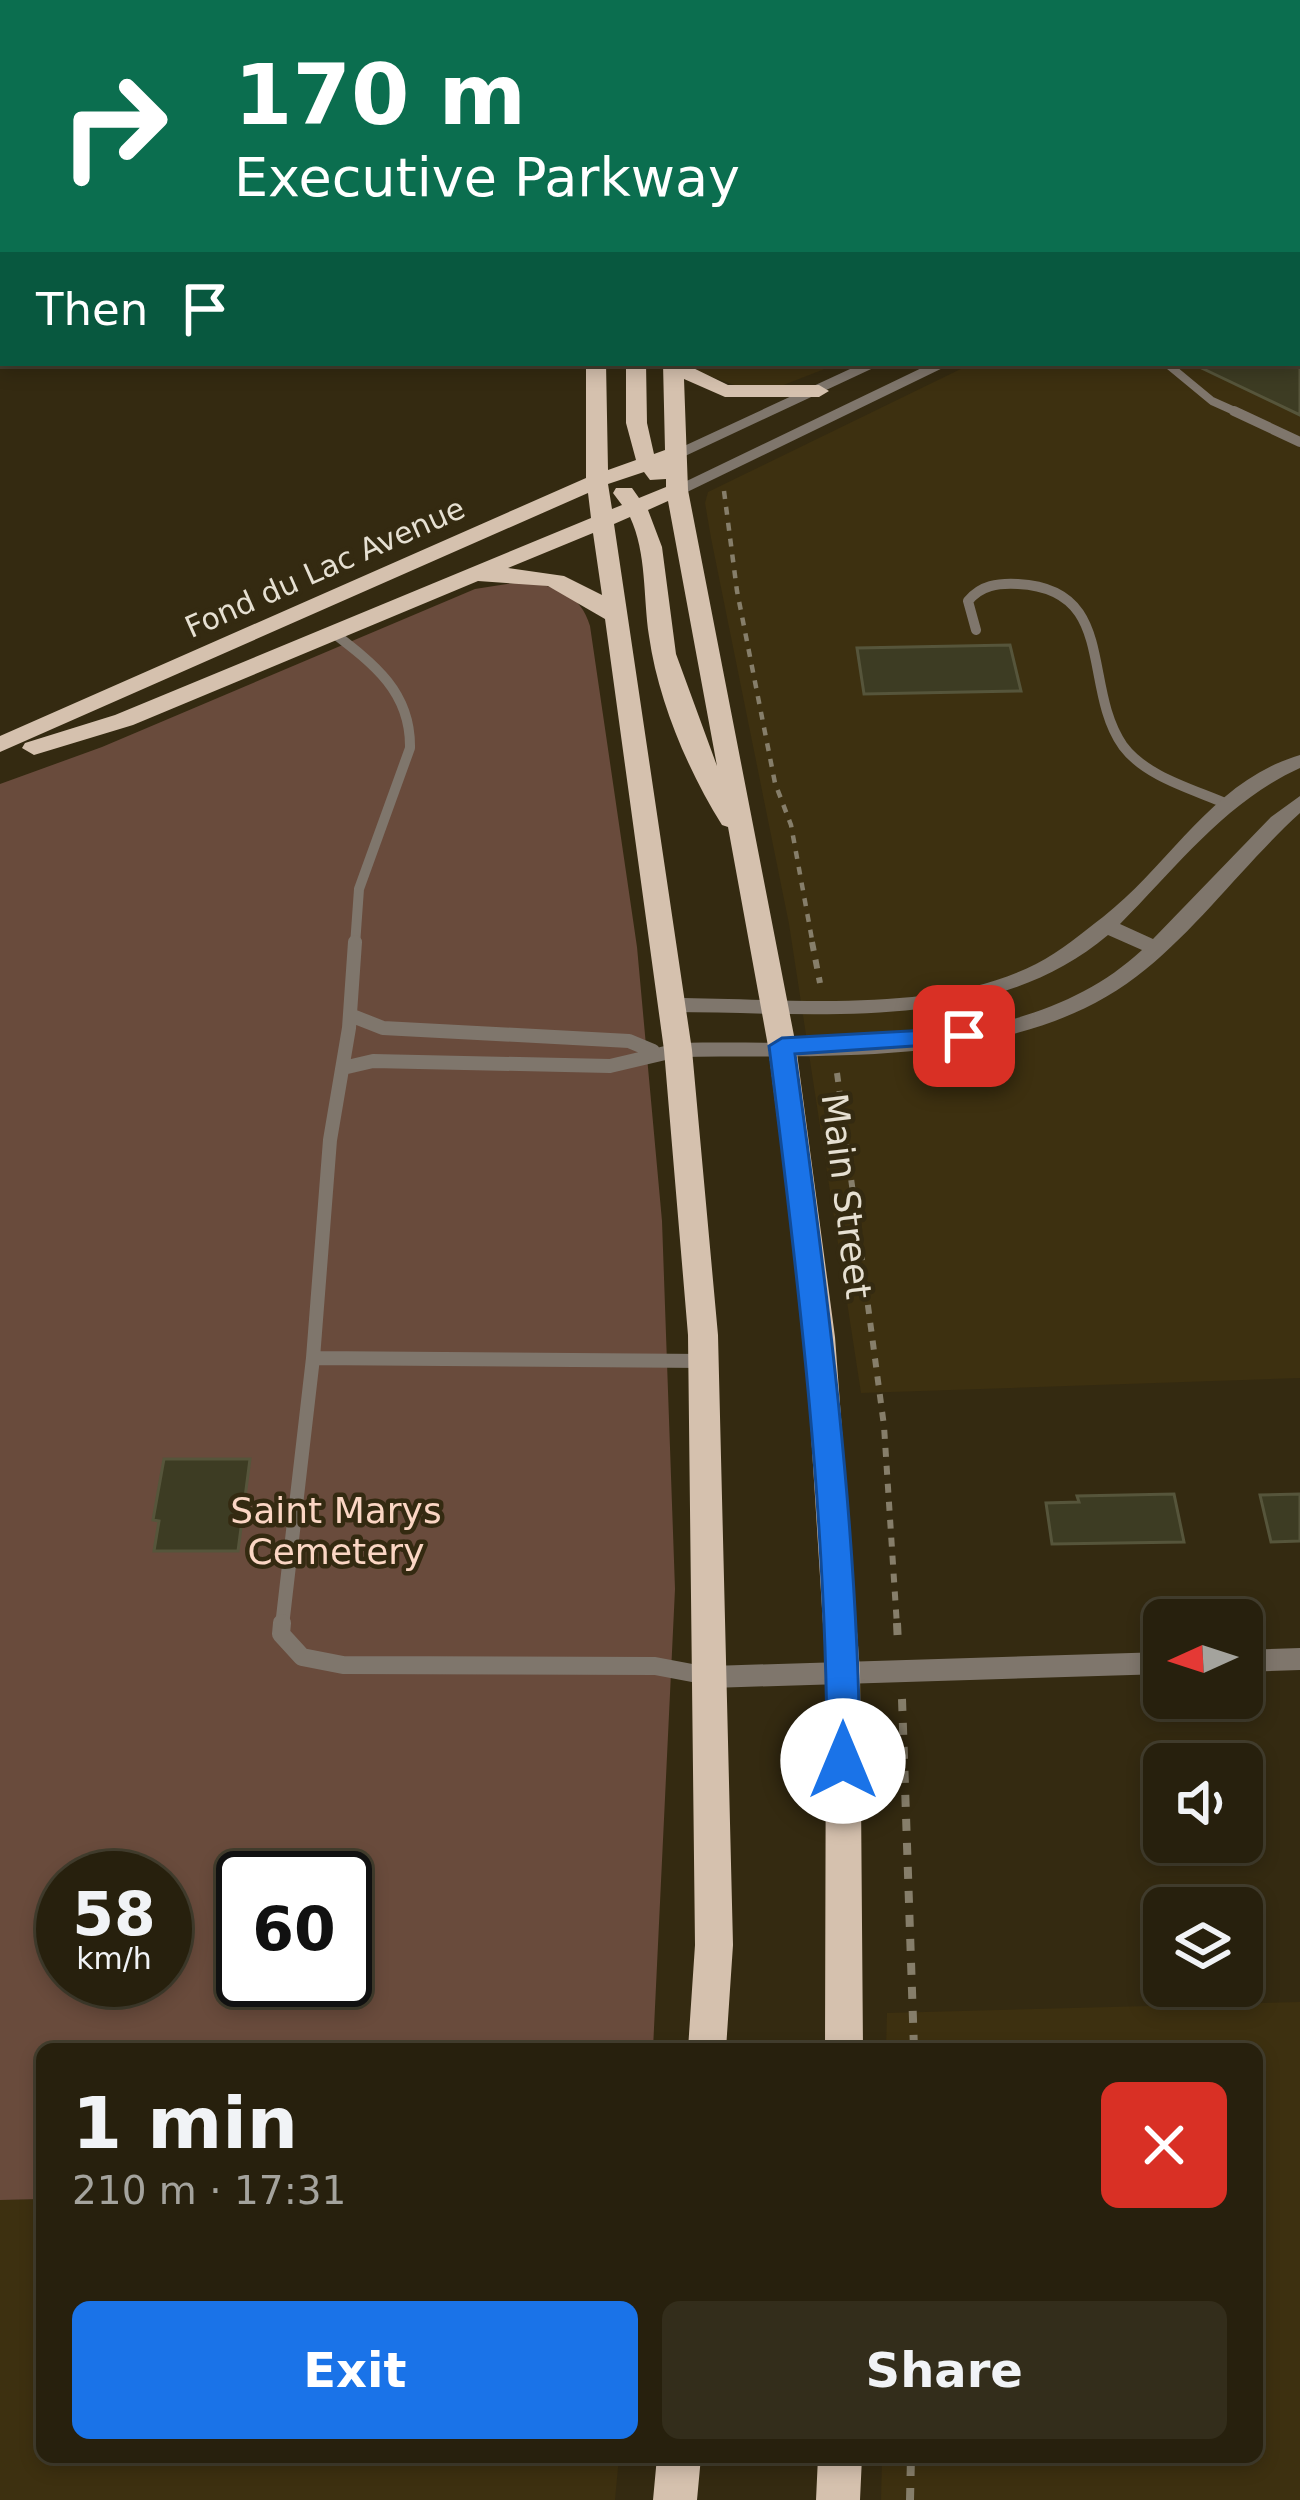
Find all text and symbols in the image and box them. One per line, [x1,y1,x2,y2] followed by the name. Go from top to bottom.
[234,46,526,144] text: 170 m
[36,48,192,204] icon: right
[234,146,740,209] text: Executive Parkway
[172,276,238,342] icon: arrive
[36,283,148,336] text: Then
[180,490,470,645] street label: Fond du Lac Avenue
[913,985,1015,1087] pin
[931,1003,997,1069] icon: arrive
[814,1091,879,1301] street label: Main Street
[230,1490,442,1572] park label: Saint Marys Cemetery
[1143,1599,1263,1719] north arrow
[1143,1599,1263,2007] map controls
[780,1698,906,1824] position arrow
[1143,1743,1263,1863] button: sound
[216,1851,372,2007] speed limit sign: 60
[72,1879,156,1949] text: 58
[1143,1887,1263,2007] button: layers
[76,1941,152,1976] text: km/h
[72,2081,298,2165] text: 1 min
[1101,2082,1227,2208] button: close
[72,2168,346,2213] text: 210 m · 17:31
[72,2301,638,2439] button: Exit
[662,2301,1227,2439] button: Share

